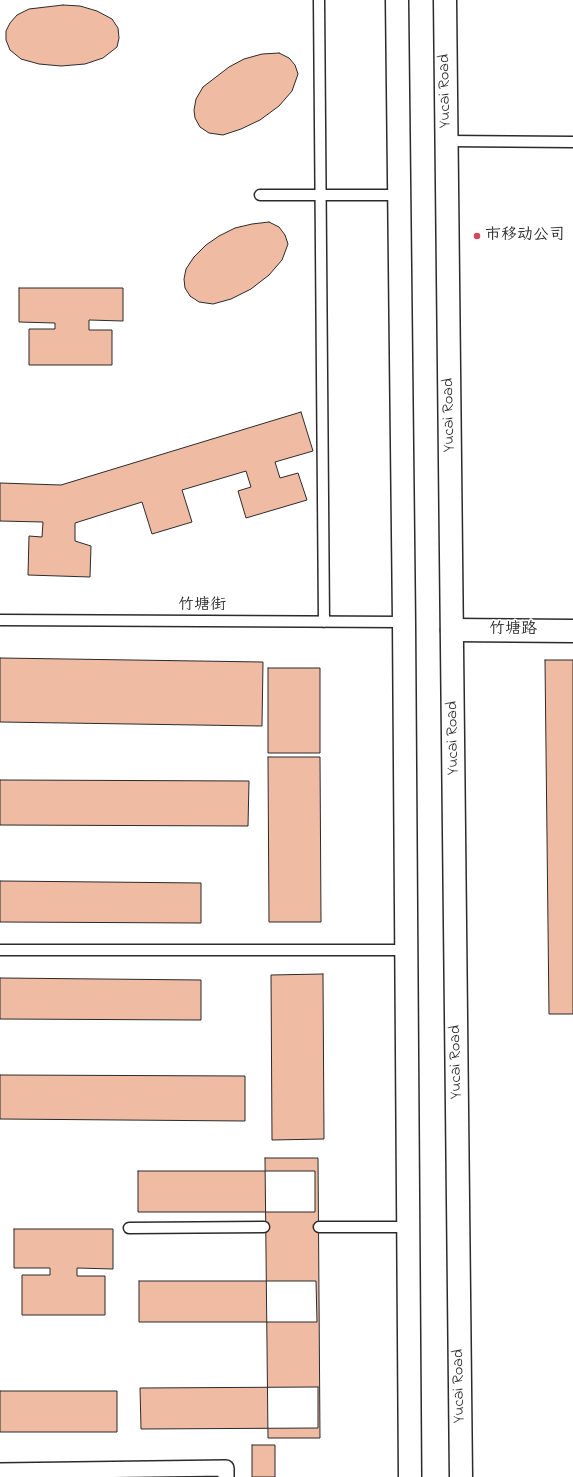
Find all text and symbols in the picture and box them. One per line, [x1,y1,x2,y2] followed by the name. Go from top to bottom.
[436,54,456,128] street label: Yucai Road
[485,226,565,246] place label: 市移动公司
[472,231,482,241] marker: 市移动公司
[440,378,460,452] street label: Yucai Road
[178,596,226,616] street label: 竹塘街
[489,620,537,640] street label: 竹塘路
[444,701,464,775] street label: Yucai Road
[447,1025,467,1099] street label: Yucai Road
[450,1349,470,1423] street label: Yucai Road

